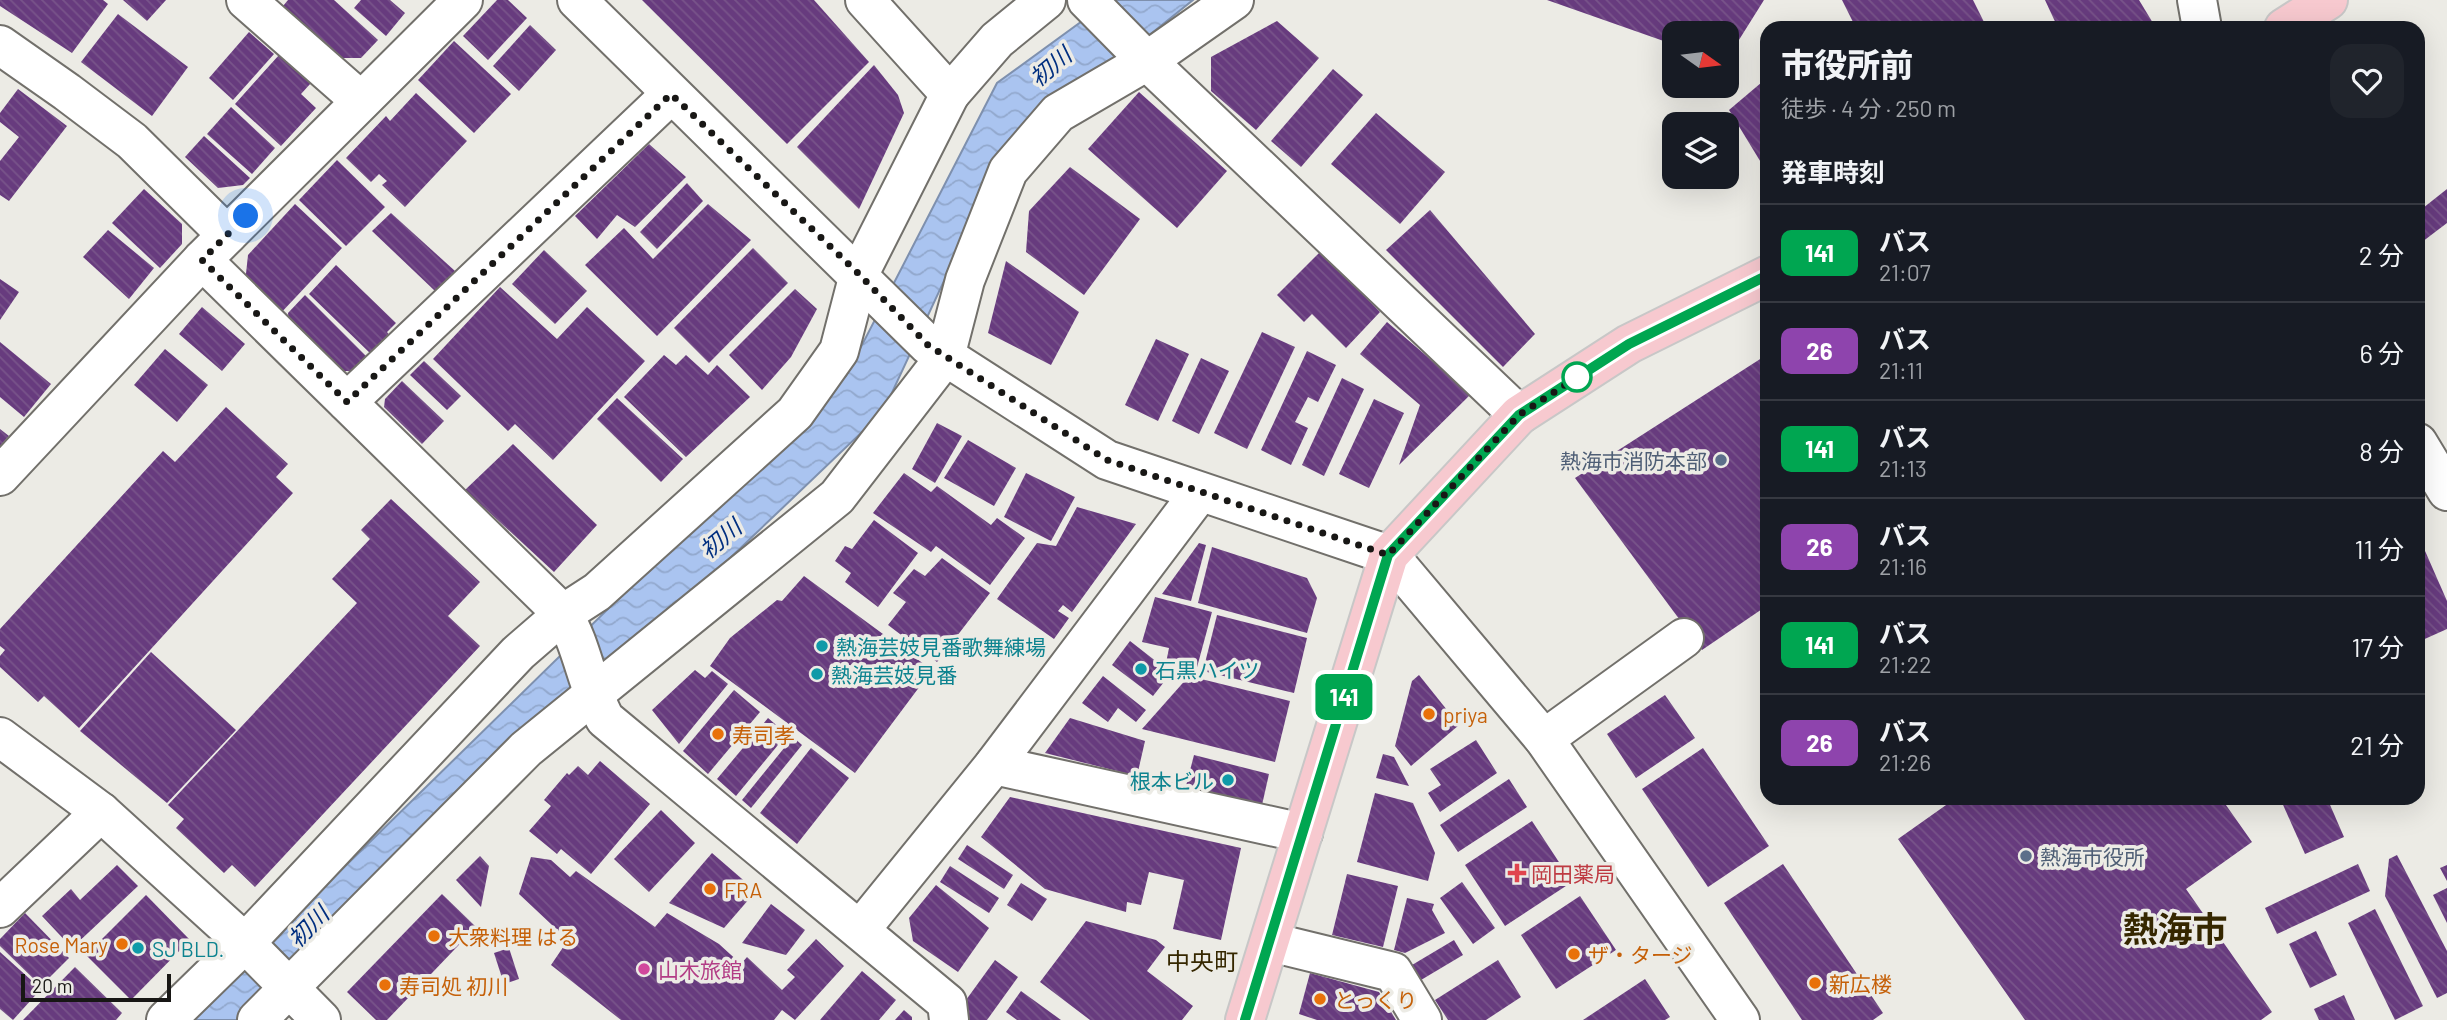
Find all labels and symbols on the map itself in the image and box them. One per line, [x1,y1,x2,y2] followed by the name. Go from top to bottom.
[1662,21,1740,98] north arrow
[1023,39,1079,92] water label: 初川
[228,198,263,233] your location
[1562,362,1592,392] unlabelled marker
[1560,448,1707,473] place label: 熱海市消防本部
[1713,452,1729,468] marker: 熱海市消防本部
[693,511,749,564] water label: 初川
[836,634,1046,659] place label: 熱海芸妓見番歌舞練場
[814,638,830,654] marker: 熱海芸妓見番歌舞練場
[1155,657,1260,682] place label: 石黒ハイツ
[1133,661,1149,677] marker: 石黒ハイツ
[831,662,957,687] place label: 熱海芸妓見番
[809,666,825,682] marker: 熱海芸妓見番
[1304,674,1384,720] line badge: 141
[1443,702,1488,727] place label: priya
[1421,706,1437,722] marker: priya
[732,722,795,747] place label: 寿司孝
[710,726,726,742] marker: 寿司孝
[1130,768,1214,793] place label: 根本ビル
[1220,772,1236,788] marker: 根本ビル
[2040,844,2145,869] place label: 熱海市役所
[2018,848,2034,864] marker: 熱海市役所
[1531,861,1615,886] place label: 岡田薬局
[1509,865,1525,881] marker: 岡田薬局
[724,877,763,902] place label: FRA
[702,881,718,897] marker: FRA
[282,898,336,952] water label: 初川
[2122,907,2228,949] district label: 熱海市
[448,924,578,949] place label: 大衆料理 はる
[426,928,442,944] marker: 大衆料理 はる
[15,932,108,957] place label: Rose Mary
[114,936,130,952] marker: Rose Mary
[152,936,224,961] place label: SJ BLD.
[130,940,146,956] marker: SJ BLD.
[1588,942,1693,967] place label: ザ・タージ
[1166,946,1238,975] district label: 中央町
[1566,946,1582,962] marker: ザ・タージ
[658,957,742,982] place label: 山木旅館
[636,961,652,977] marker: 山木旅館
[21,971,172,1003] scale bar
[1829,971,1892,996] place label: 新広楼
[399,973,508,998] place label: 寿司処 初川
[1807,975,1823,991] marker: 新広楼
[377,977,393,993] marker: 寿司処 初川
[1334,987,1417,1012] place label: とっくり
[1312,991,1328,1007] marker: とっくり

